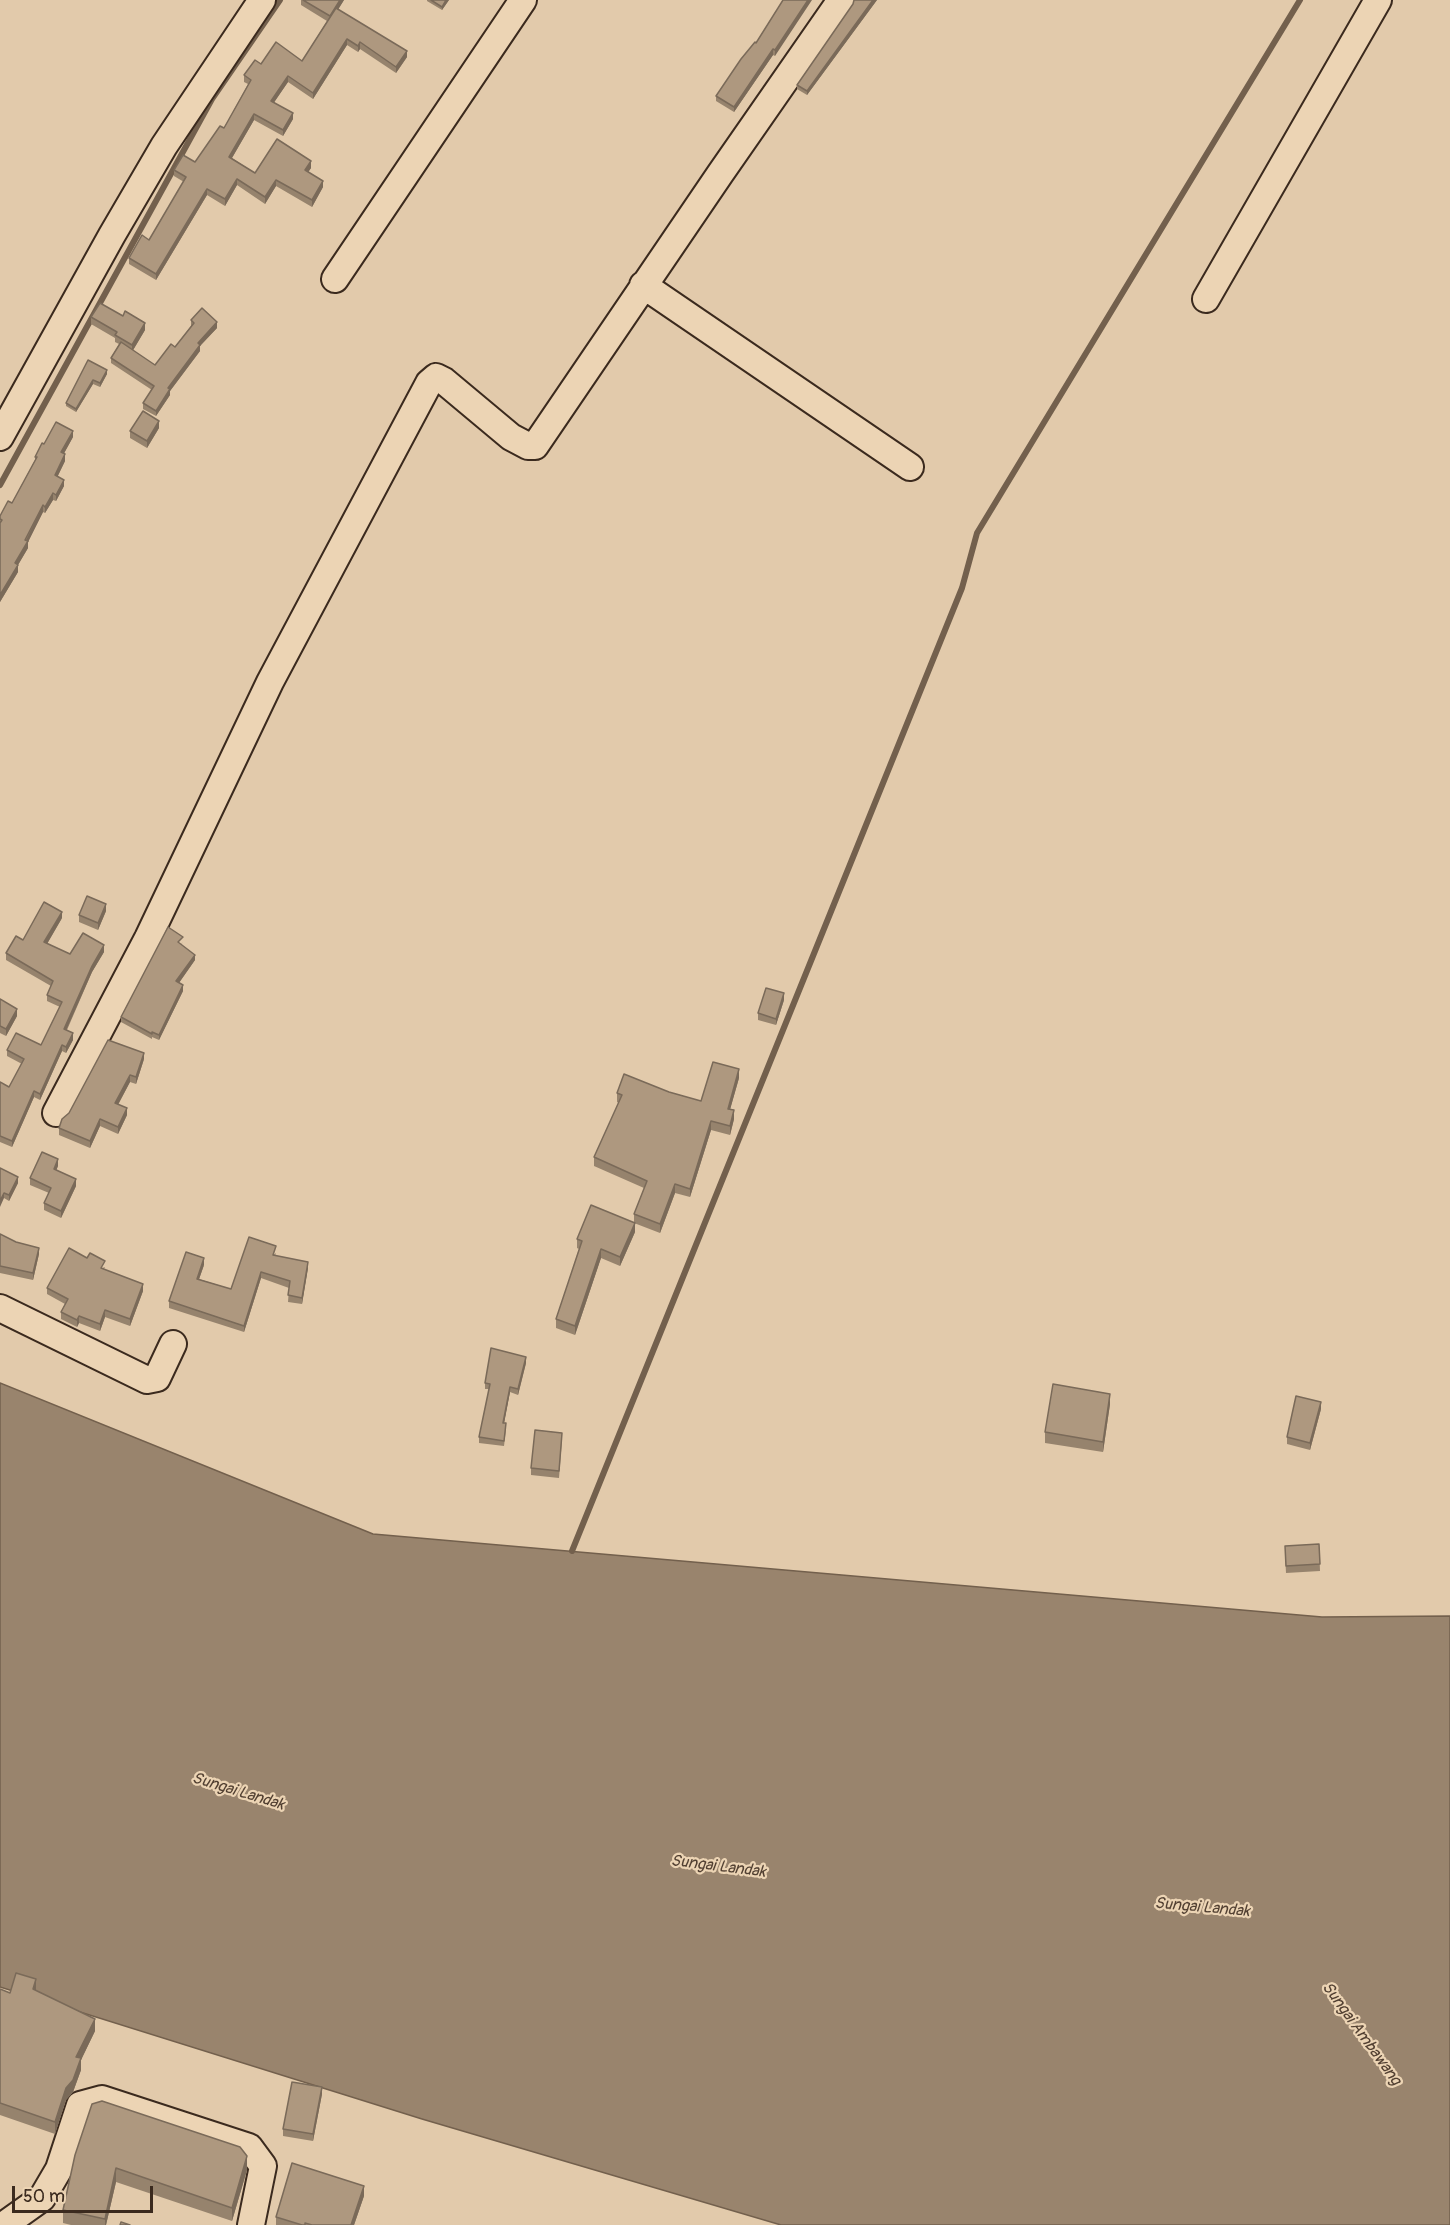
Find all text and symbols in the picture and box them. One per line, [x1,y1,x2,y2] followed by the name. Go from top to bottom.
[190,1769,286,1815] water label: Sungai Landak
[670,1852,766,1882] water label: Sungai Landak
[1154,1894,1250,1922] water label: Sungai Landak
[1317,1979,1405,2089] water label: Sungai Ambawang
[15,2174,156,2212] scale bar
[23,2185,65,2208] text: 50 m

